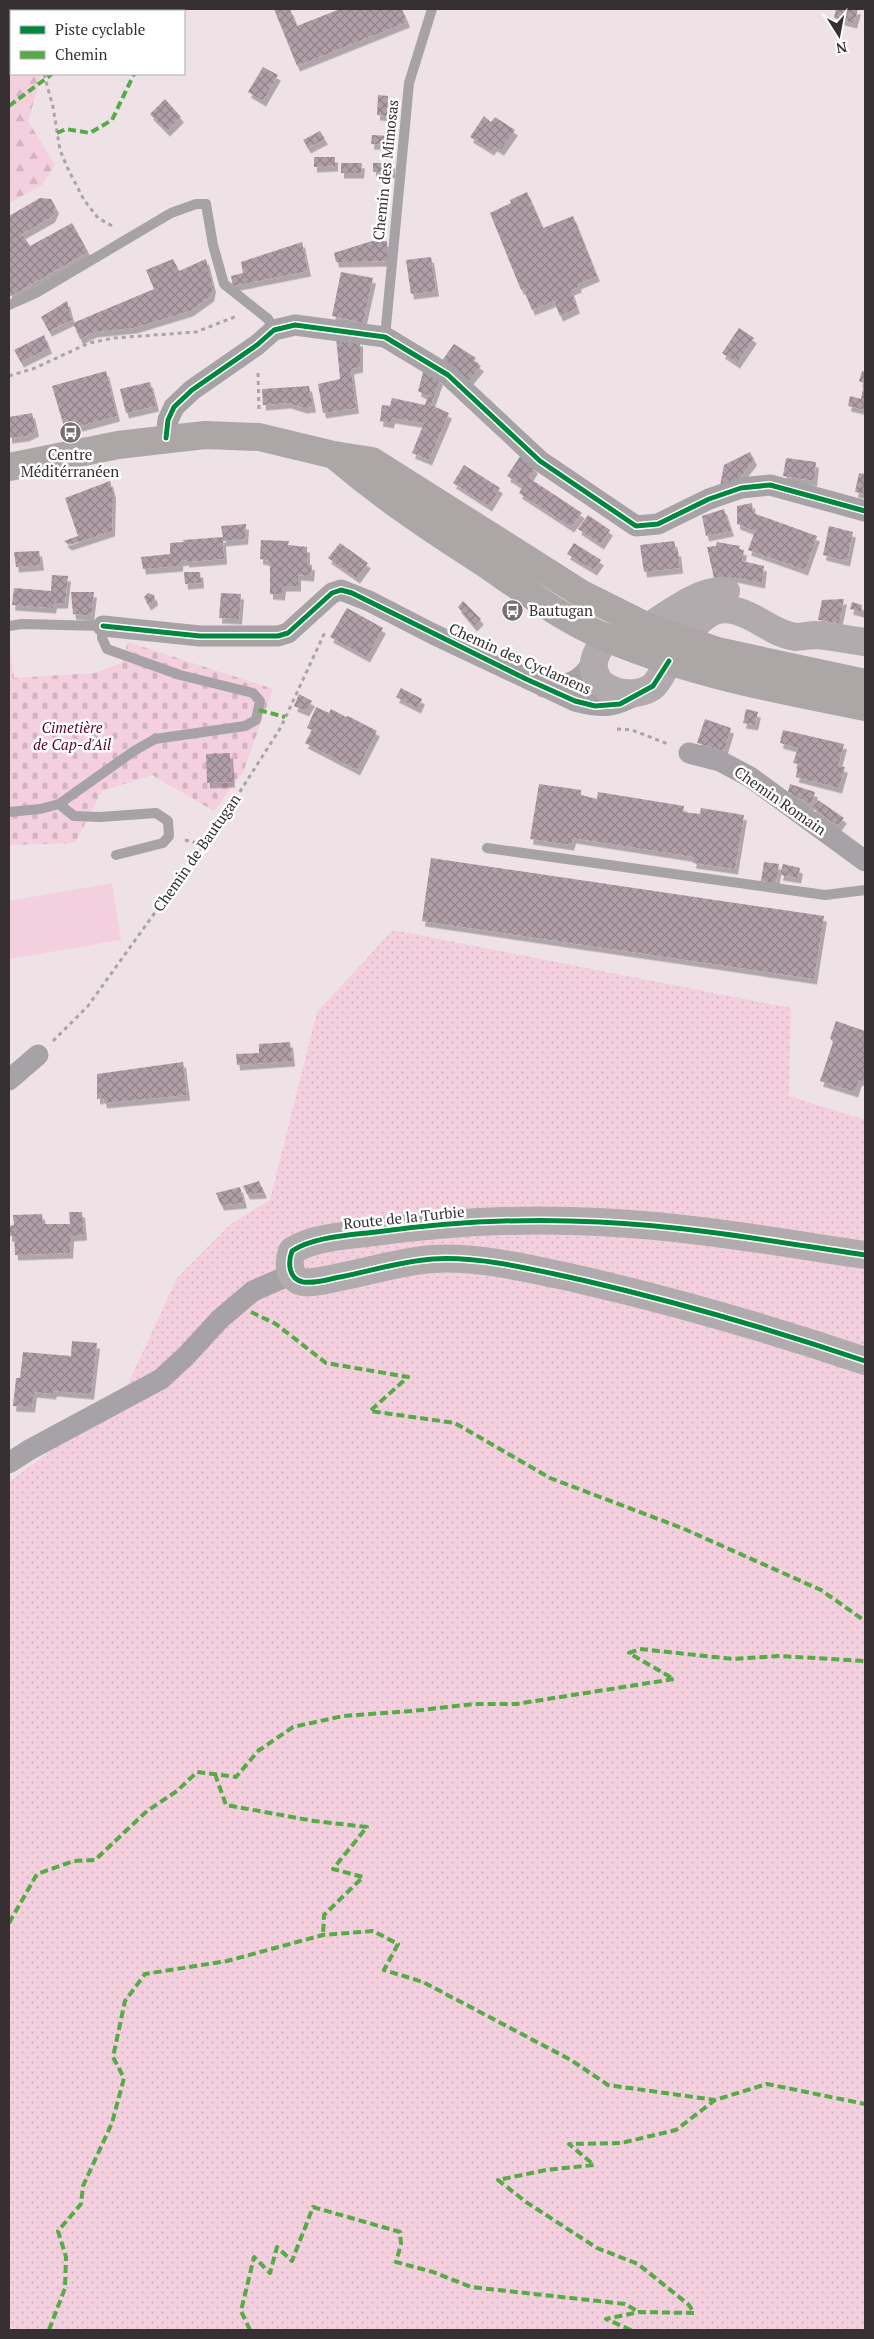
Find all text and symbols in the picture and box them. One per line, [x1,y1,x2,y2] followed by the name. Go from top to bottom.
[10,10,185,75] legend
[814,10,864,60] north arrow
[55,19,145,39] text: Piste cyclable
[834,38,849,59] text: N
[55,44,107,64] text: Chemin
[368,99,402,241] street label: Chemin des Mimosas
[58,420,82,444] bus stop icon: Centre Méditérranéen
[21,444,119,481] place label: Centre Méditérranéen
[501,599,525,623] bus stop icon: Bautugan
[529,600,593,620] place label: Bautugan
[446,618,595,698] street label: Chemin des Cyclamens
[33,717,112,754] park label: Cimetière de Cap-d'Ail
[731,761,830,839] street label: Chemin Romain
[148,789,244,915] street label: Chemin de Bautugan
[342,1201,465,1233] street label: Route de la Turbie

